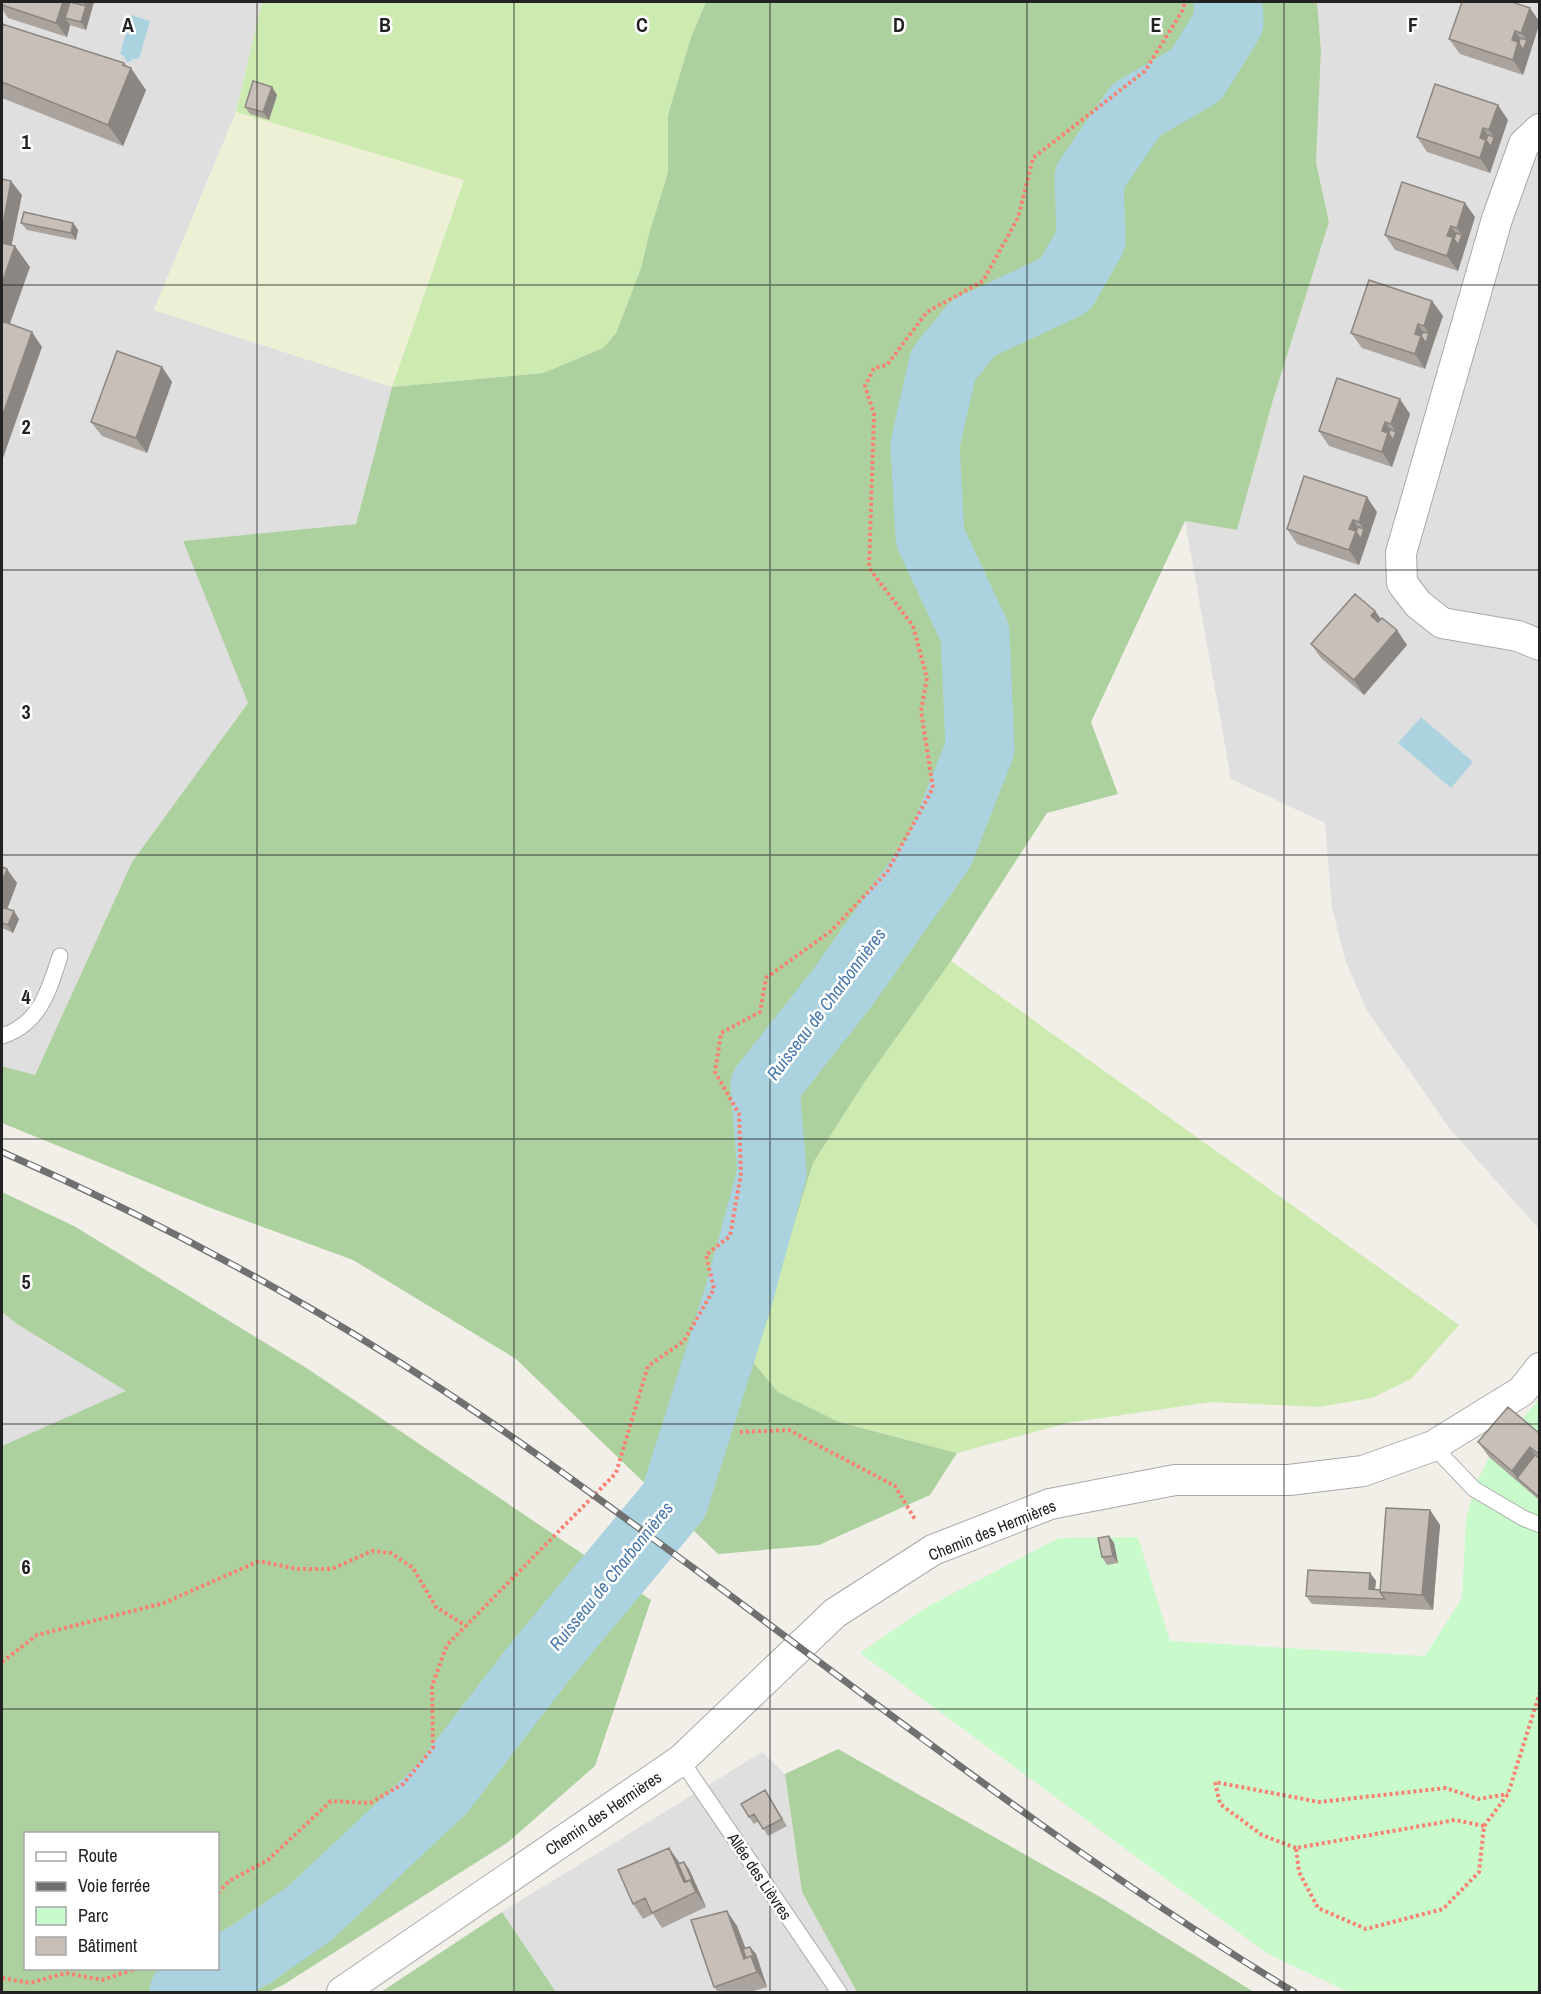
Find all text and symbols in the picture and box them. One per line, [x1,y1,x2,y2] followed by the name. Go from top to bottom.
[122,11,134,38] text: A
[379,11,391,38] text: B
[636,11,648,38] text: C
[893,11,905,38] text: D
[1151,11,1162,38] text: E
[1408,11,1418,38] text: F
[21,128,31,155] text: 1
[21,413,31,440] text: 2
[21,698,31,725] text: 3
[760,923,892,1085] water label: Ruisseau de Charbonnières
[21,983,31,1010] text: 4
[21,1268,31,1295] text: 5
[925,1494,1059,1566] street label: Chemin des Hermières
[543,1496,679,1656] water label: Ruisseau de Charbonnières
[21,1553,31,1580] text: 6
[541,1766,665,1860] street label: Chemin des Hermières
[722,1827,797,1924] street label: Allée des Lièvres
[24,1832,219,1970] legend
[78,1843,117,1868] text: Route
[78,1873,150,1898] text: Voie ferrée
[78,1903,108,1928] text: Parc
[78,1933,137,1958] text: Bâtiment

